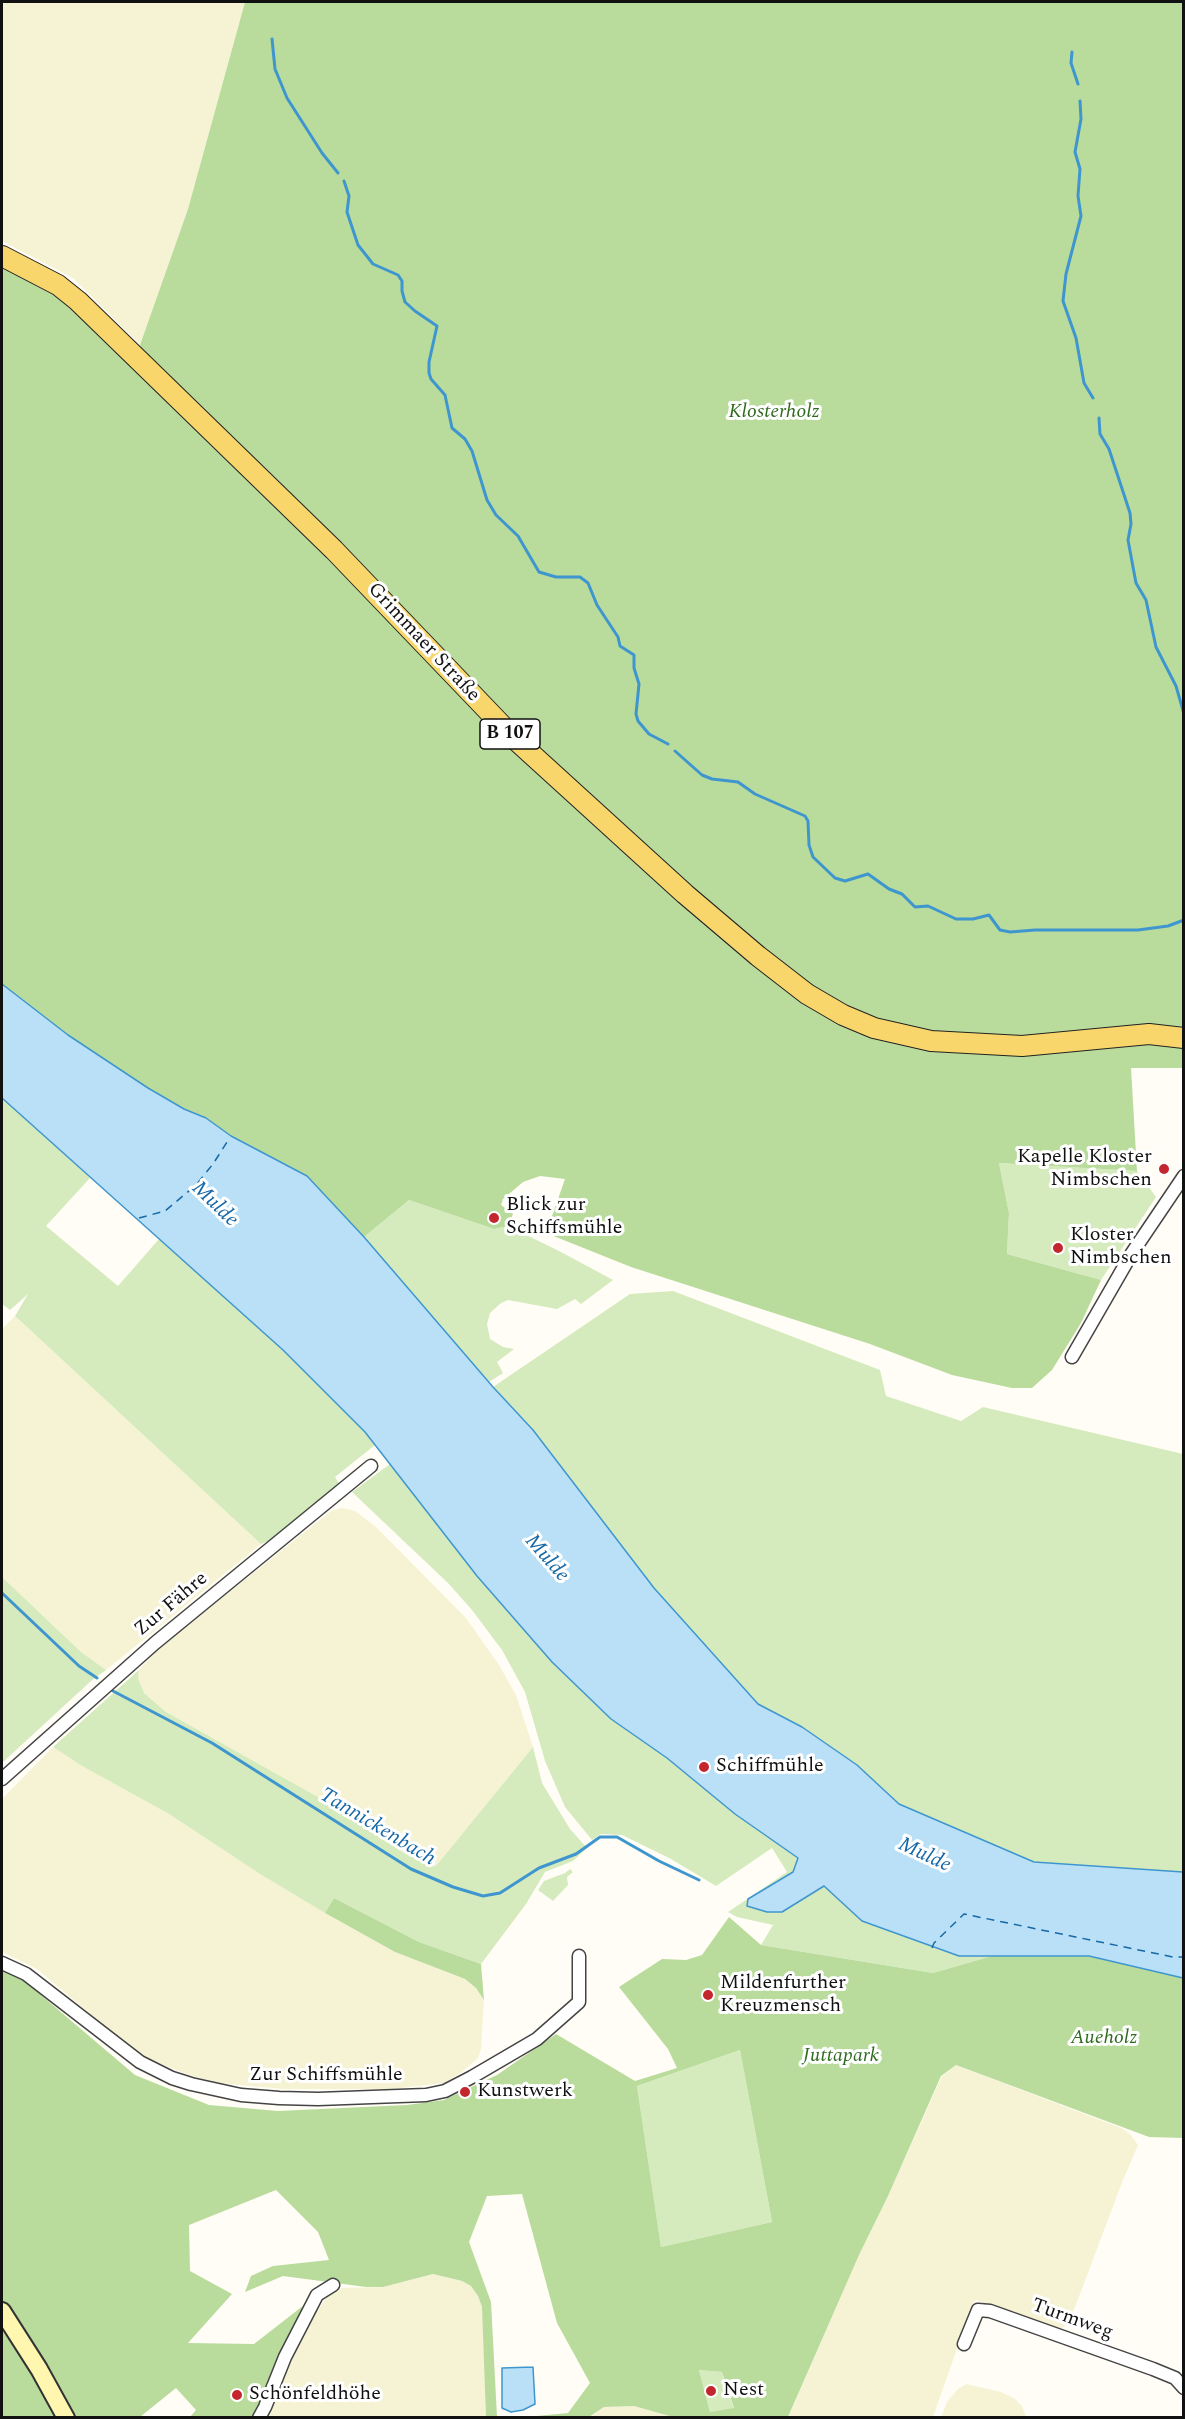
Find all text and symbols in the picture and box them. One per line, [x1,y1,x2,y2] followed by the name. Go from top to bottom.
[728,401,820,425] park label: Klosterholz
[362,578,484,708] street label: Grimmaer Straße
[480,719,540,749] road number: B 107
[1017,1146,1152,1193] place label: Kapelle Kloster Nimbschen
[1157,1162,1171,1176] marker: Kapelle Kloster Nimbschen
[185,1177,243,1233] water label: Mulde
[506,1194,622,1241] place label: Blick zur Schiffsmühle
[487,1211,501,1225] marker: Blick zur Schiffsmühle
[1070,1224,1172,1271] place label: Kloster Nimbschen
[1051,1241,1065,1255] marker: Kloster Nimbschen
[518,1530,574,1588] water label: Mulde
[131,1568,213,1642] street label: Zur Fähre
[716,1755,824,1779] place label: Schiffmühle
[697,1760,711,1774] marker: Schiffmühle
[314,1784,440,1872] water label: Tannickenbach
[894,1833,954,1879] water label: Mulde
[720,1972,846,2019] place label: Mildenfurther Kreuzmensch
[701,1988,715,2002] marker: Mildenfurther Kreuzmensch
[1071,2027,1137,2051] park label: Aueholz
[803,2045,879,2069] park label: Juttapark
[249,2064,403,2088] street label: Zur Schiffsmühle
[477,2080,573,2104] place label: Kunstwerk
[458,2085,472,2099] marker: Kunstwerk
[1028,2294,1116,2346] street label: Turmweg
[723,2379,764,2403] place label: Nest
[249,2383,381,2407] place label: Schönfeldhöhe
[704,2384,718,2398] marker: Nest
[230,2388,244,2402] marker: Schönfeldhöhe

